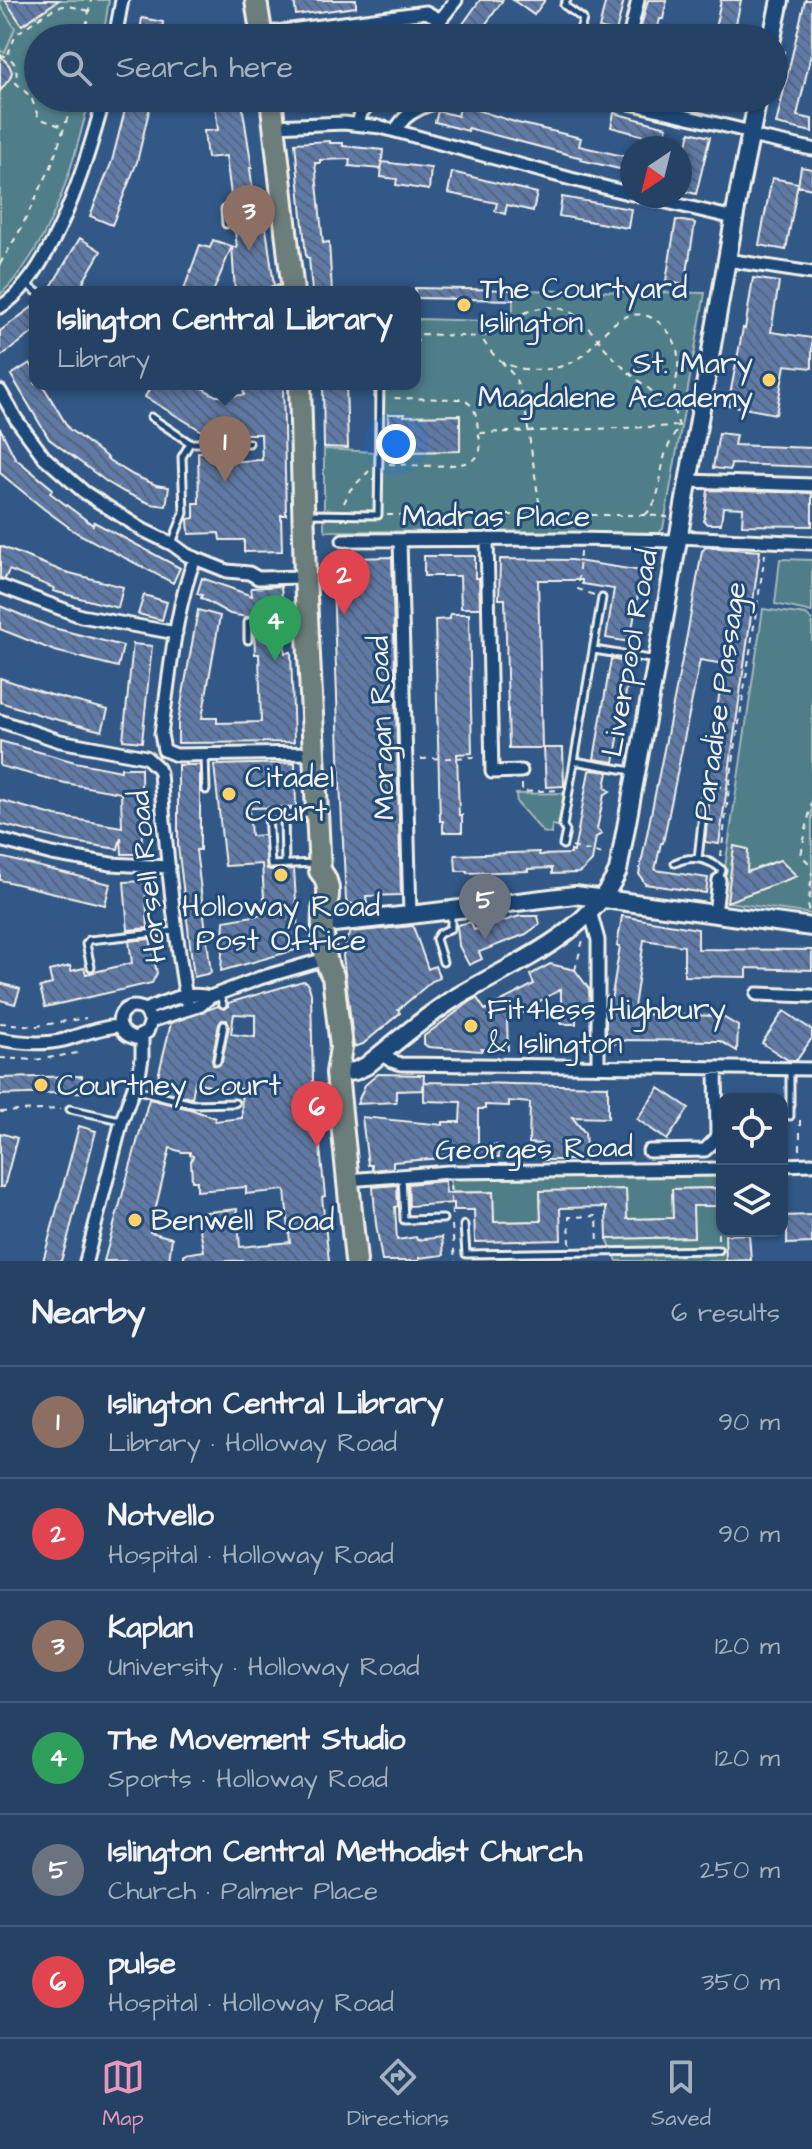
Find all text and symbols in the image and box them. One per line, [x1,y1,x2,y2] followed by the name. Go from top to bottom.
[24,24,788,112] search box
[52,46,96,90] icon: search
[116,47,293,89] text: Search here
[620,136,692,208] north arrow
[223,185,275,251] pin: 3
[480,268,687,345] place label: The Courtyard Islington
[29,286,421,390] popup
[455,296,473,314] marker: The Courtyard Islington
[57,299,393,341] text: Islington Central Library
[57,341,150,377] text: Library
[478,343,753,420] place label: St. Mary Magdalene Academy
[760,371,778,389] marker: St. Mary Magdalene Academy
[199,416,251,482] pin: 1
[376,424,416,464] your location
[402,496,590,538] street label: Madras Place
[591,546,669,760] street label: Liverpool Road
[318,549,370,615] pin: 2
[682,579,759,823] street label: Paradise Passage
[249,595,301,661] pin: 4
[358,635,407,821] street label: Morgan Road
[245,757,335,833] place label: Citadel Court
[220,785,238,803] marker: Citadel Court
[118,789,178,965] street label: Horsell Road
[272,866,290,884] marker: Holloway Road Post Office
[459,874,511,940] pin: 5
[182,886,380,962] place label: Holloway Road Post Office
[487,989,726,1066] place label: Fit4less Highbury & Islington
[462,1017,480,1035] marker: Fit4less Highbury & Islington
[57,1065,281,1108] place label: Courtney Court
[32,1076,50,1094] marker: Courtney Court
[291,1081,343,1147] pin: 6
[716,1093,788,1237] map controls
[716,1093,788,1165] button: locate
[435,1126,633,1173] street label: Georges Road
[716,1165,788,1237] button: layers
[151,1200,334,1242] place label: Benwell Road
[126,1211,144,1229] marker: Benwell Road
[32,1289,146,1337] text: Nearby
[671,1295,780,1331] text: 6 results
[108,1383,443,1425] text: Islington Central Library
[56,1404,60,1440] text: 1
[718,1404,780,1440] text: 90 m
[108,1425,397,1461] text: Library · Holloway Road
[108,1495,214,1537] text: Notvello
[51,1516,65,1552] text: 2
[718,1516,780,1552] text: 90 m
[108,1537,394,1573] text: Hospital · Holloway Road
[108,1607,193,1649] text: Kaplan
[51,1628,65,1664] text: 3
[715,1628,780,1664] text: 120 m
[108,1649,420,1685] text: University · Holloway Road
[108,1719,405,1761] text: The Movement Studio
[49,1740,67,1776] text: 4
[715,1740,780,1776] text: 120 m
[108,1761,388,1797] text: Sports · Holloway Road
[108,1831,582,1873] text: Islington Central Methodist Church
[49,1852,67,1888] text: 5
[700,1852,780,1888] text: 250 m
[108,1873,378,1909] text: Church · Palmer Place
[108,1943,176,1985] text: pulse
[50,1964,66,2000] text: 6
[701,1964,780,2000] text: 350 m
[108,1985,394,2021] text: Hospital · Holloway Road
[101,2055,145,2134] tab: Map
[347,2055,449,2134] tab: Directions
[651,2055,711,2134] tab: Saved

